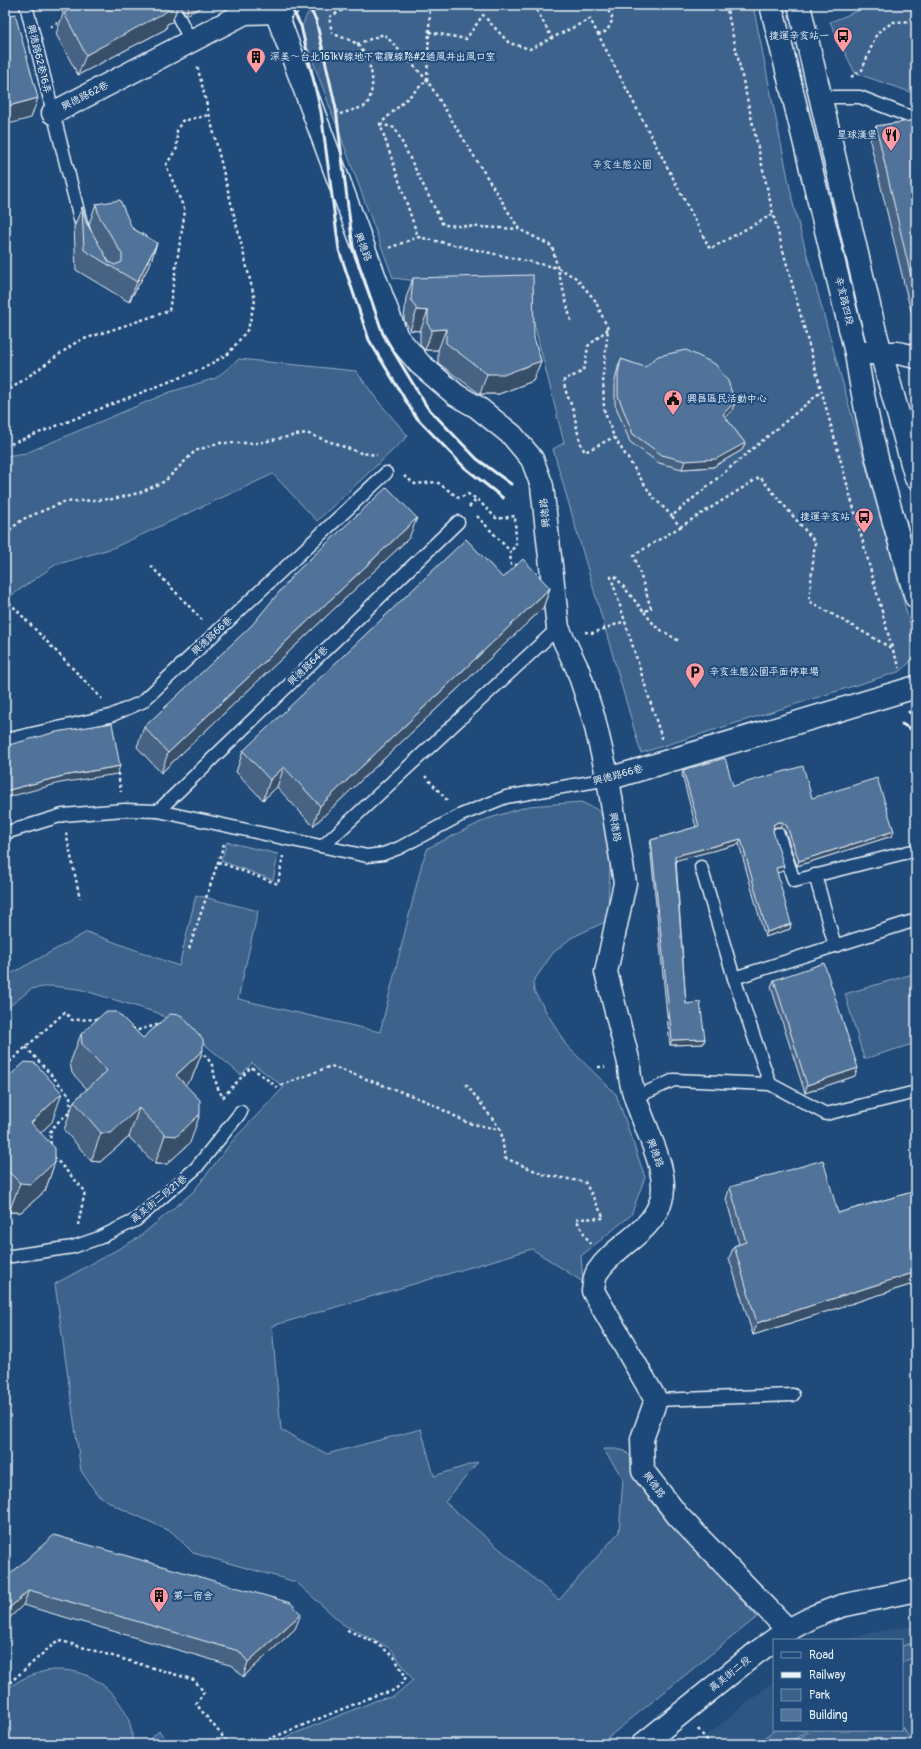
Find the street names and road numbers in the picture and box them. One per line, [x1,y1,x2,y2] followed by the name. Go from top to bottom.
[25,23,53,95] street label: 興德路62巷16弄
[59,79,112,113] street label: 興德路62巷
[352,231,374,263] street label: 興德路
[832,275,856,327] street label: 辛亥路四段
[537,497,553,529] street label: 興德路
[189,613,236,658] street label: 興德路66巷
[285,643,331,688] street label: 興德路64巷
[592,762,645,787] street label: 興德路66巷
[607,811,623,843] street label: 興德路
[644,1137,666,1169] street label: 興德路
[128,1172,191,1226] street label: 萬美街二段21巷
[640,1469,668,1501] street label: 興德路
[707,1654,753,1694] street label: 萬美街二段

